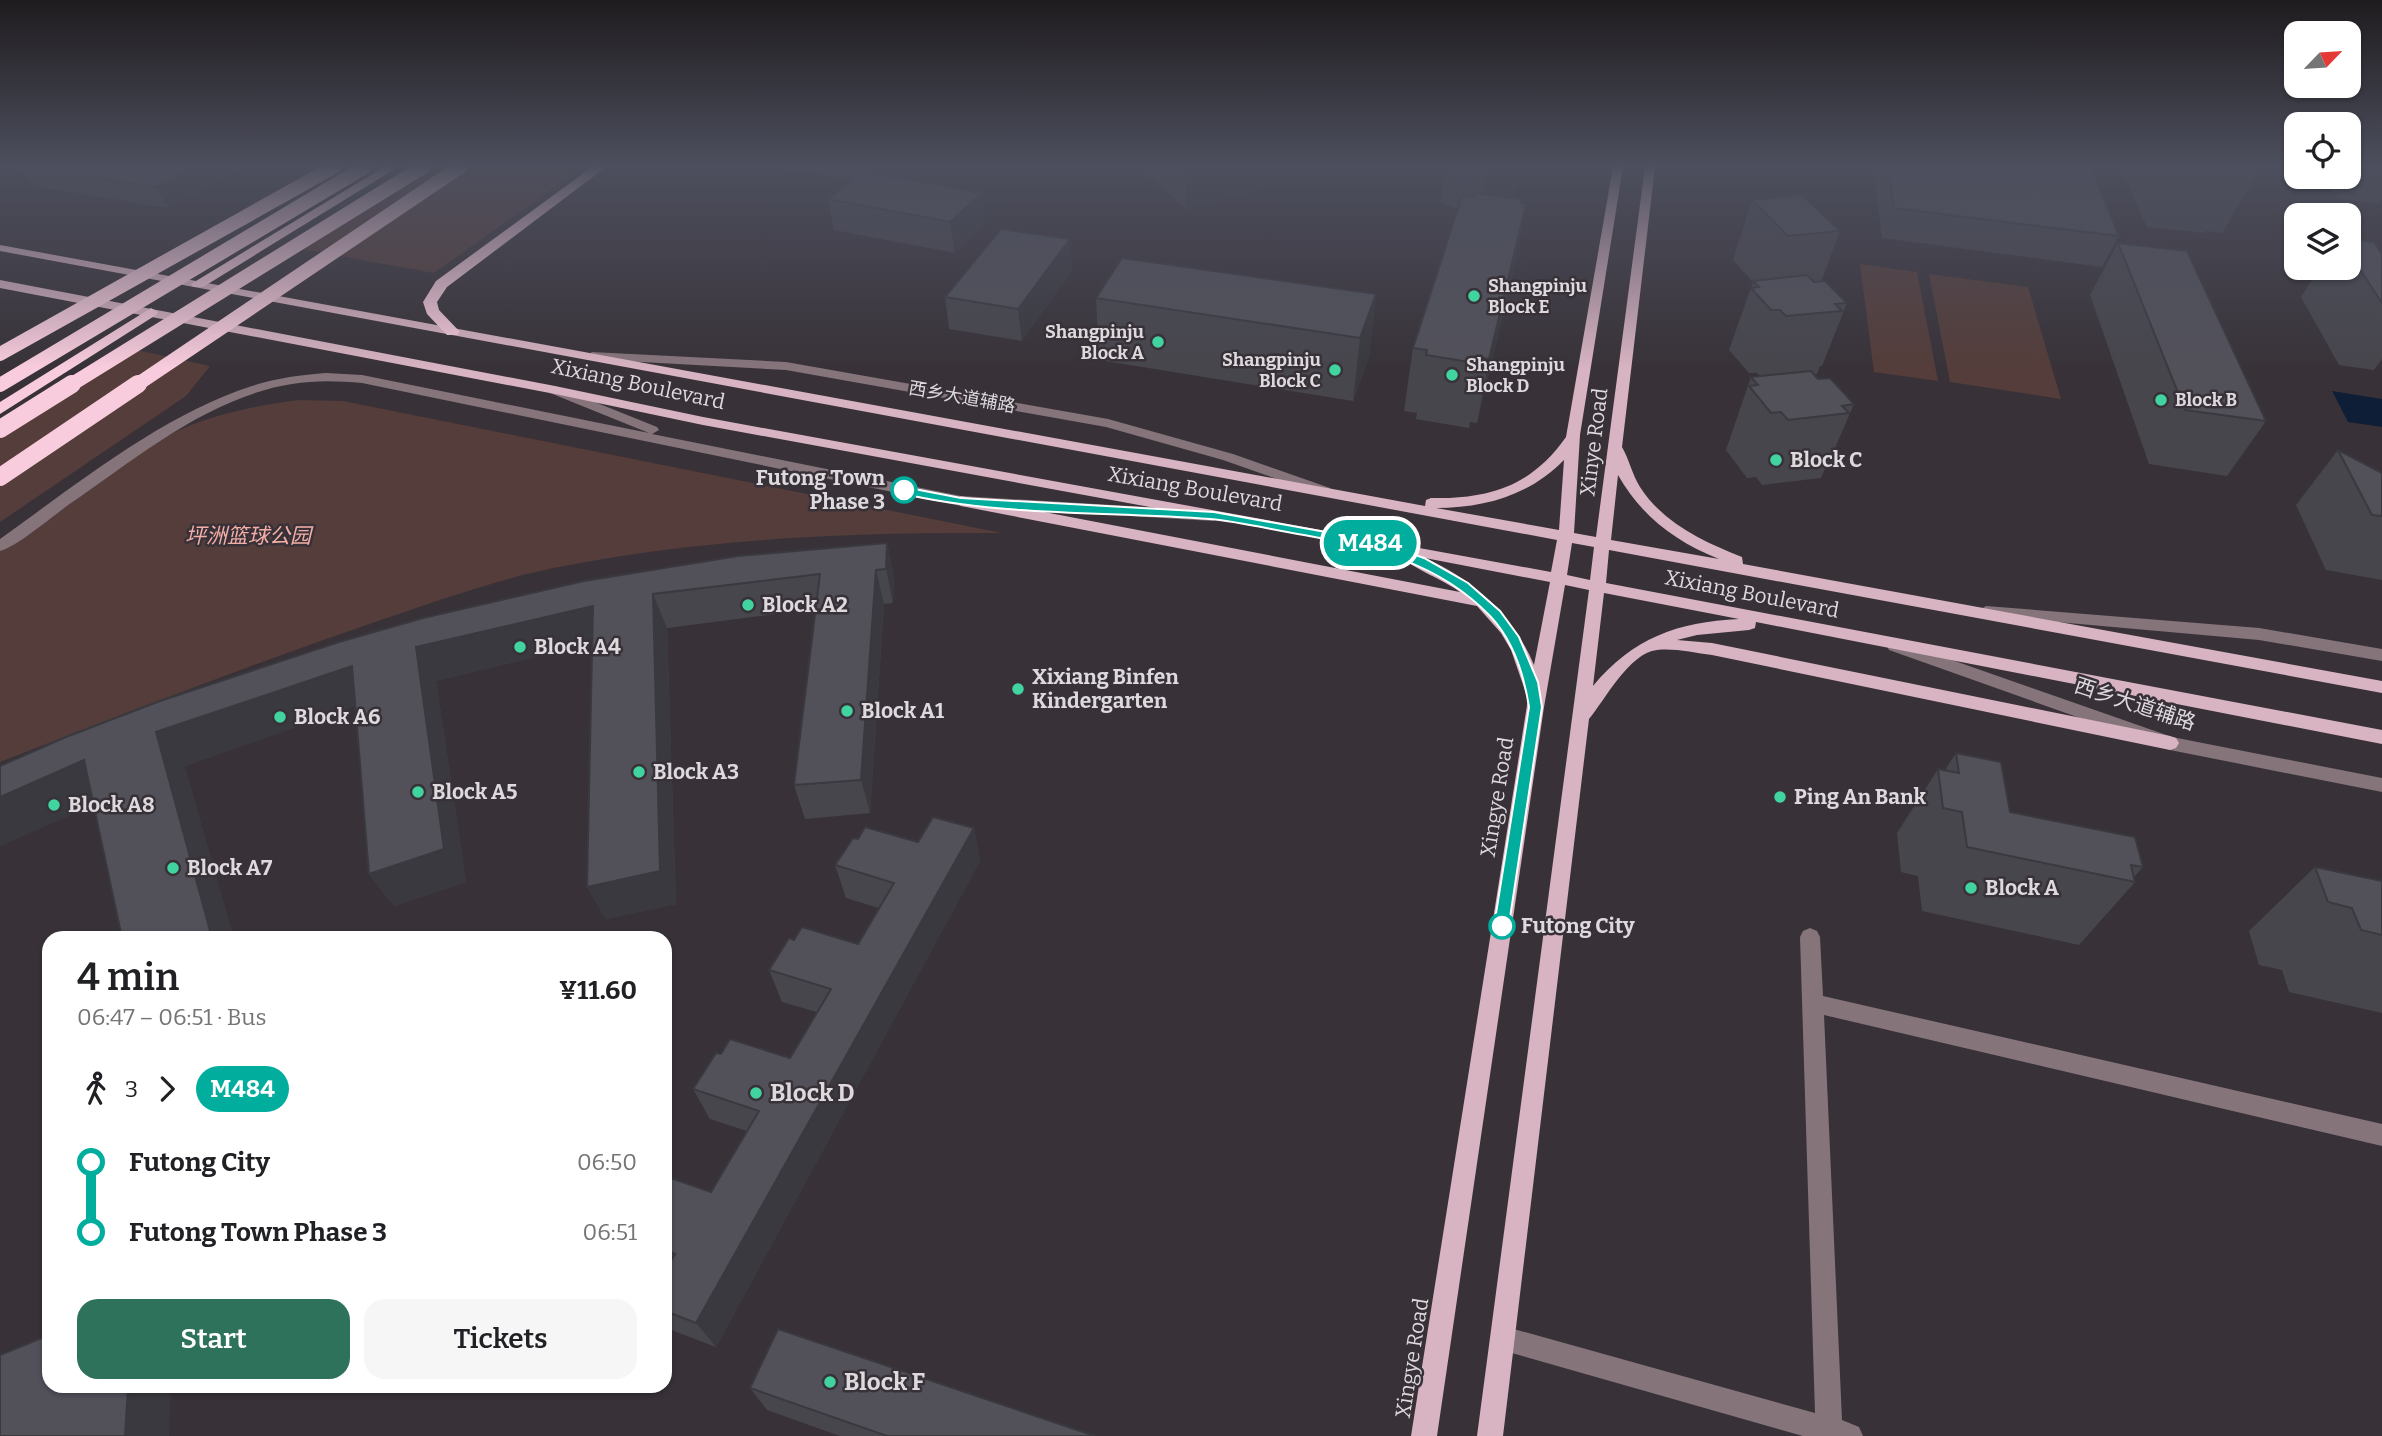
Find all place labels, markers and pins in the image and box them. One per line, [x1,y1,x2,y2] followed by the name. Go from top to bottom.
[1488,275,1588,318] place label: Shangpinju Block E
[1466,288,1482,304] marker: Shangpinju Block E
[1045,321,1145,364] place label: Shangpinju Block A
[1150,334,1166,350] marker: Shangpinju Block A
[1222,349,1322,392] place label: Shangpinju Block C
[1466,354,1566,397] place label: Shangpinju Block D
[1327,362,1343,378] marker: Shangpinju Block C
[1444,367,1460,383] marker: Shangpinju Block D
[2175,389,2237,411] place label: Block B
[2153,392,2169,408] marker: Block B
[1790,447,1862,473] place label: Block C
[1768,452,1784,468] marker: Block C
[756,465,885,515] place label: Futong Town Phase 3
[891,477,917,503] marker: Futong Town Phase 3
[762,592,848,618] place label: Block A2
[740,597,756,613] marker: Block A2
[534,634,621,660] place label: Block A4
[512,639,528,655] marker: Block A4
[1032,664,1179,714] place label: Xixiang Binfen Kindergarten
[1010,681,1026,697] marker: Xixiang Binfen Kindergarten
[861,698,944,724] place label: Block A1
[839,703,855,719] marker: Block A1
[294,704,380,730] place label: Block A6
[272,709,288,725] marker: Block A6
[653,759,739,785] place label: Block A3
[631,764,647,780] marker: Block A3
[432,779,517,805] place label: Block A5
[410,784,426,800] marker: Block A5
[1794,784,1926,810] place label: Ping An Bank
[1772,789,1788,805] marker: Ping An Bank
[68,792,155,818] place label: Block A8
[46,797,62,813] marker: Block A8
[187,855,273,881] place label: Block A7
[165,860,181,876] marker: Block A7
[1985,875,2059,901] place label: Block A
[1963,880,1979,896] marker: Block A
[1489,913,1515,939] marker: Futong City
[1521,913,1635,939] place label: Futong City
[770,1079,855,1107] place label: Block D
[748,1085,764,1101] marker: Block D
[844,1368,925,1396] place label: Block F
[822,1374,838,1390] marker: Block F

